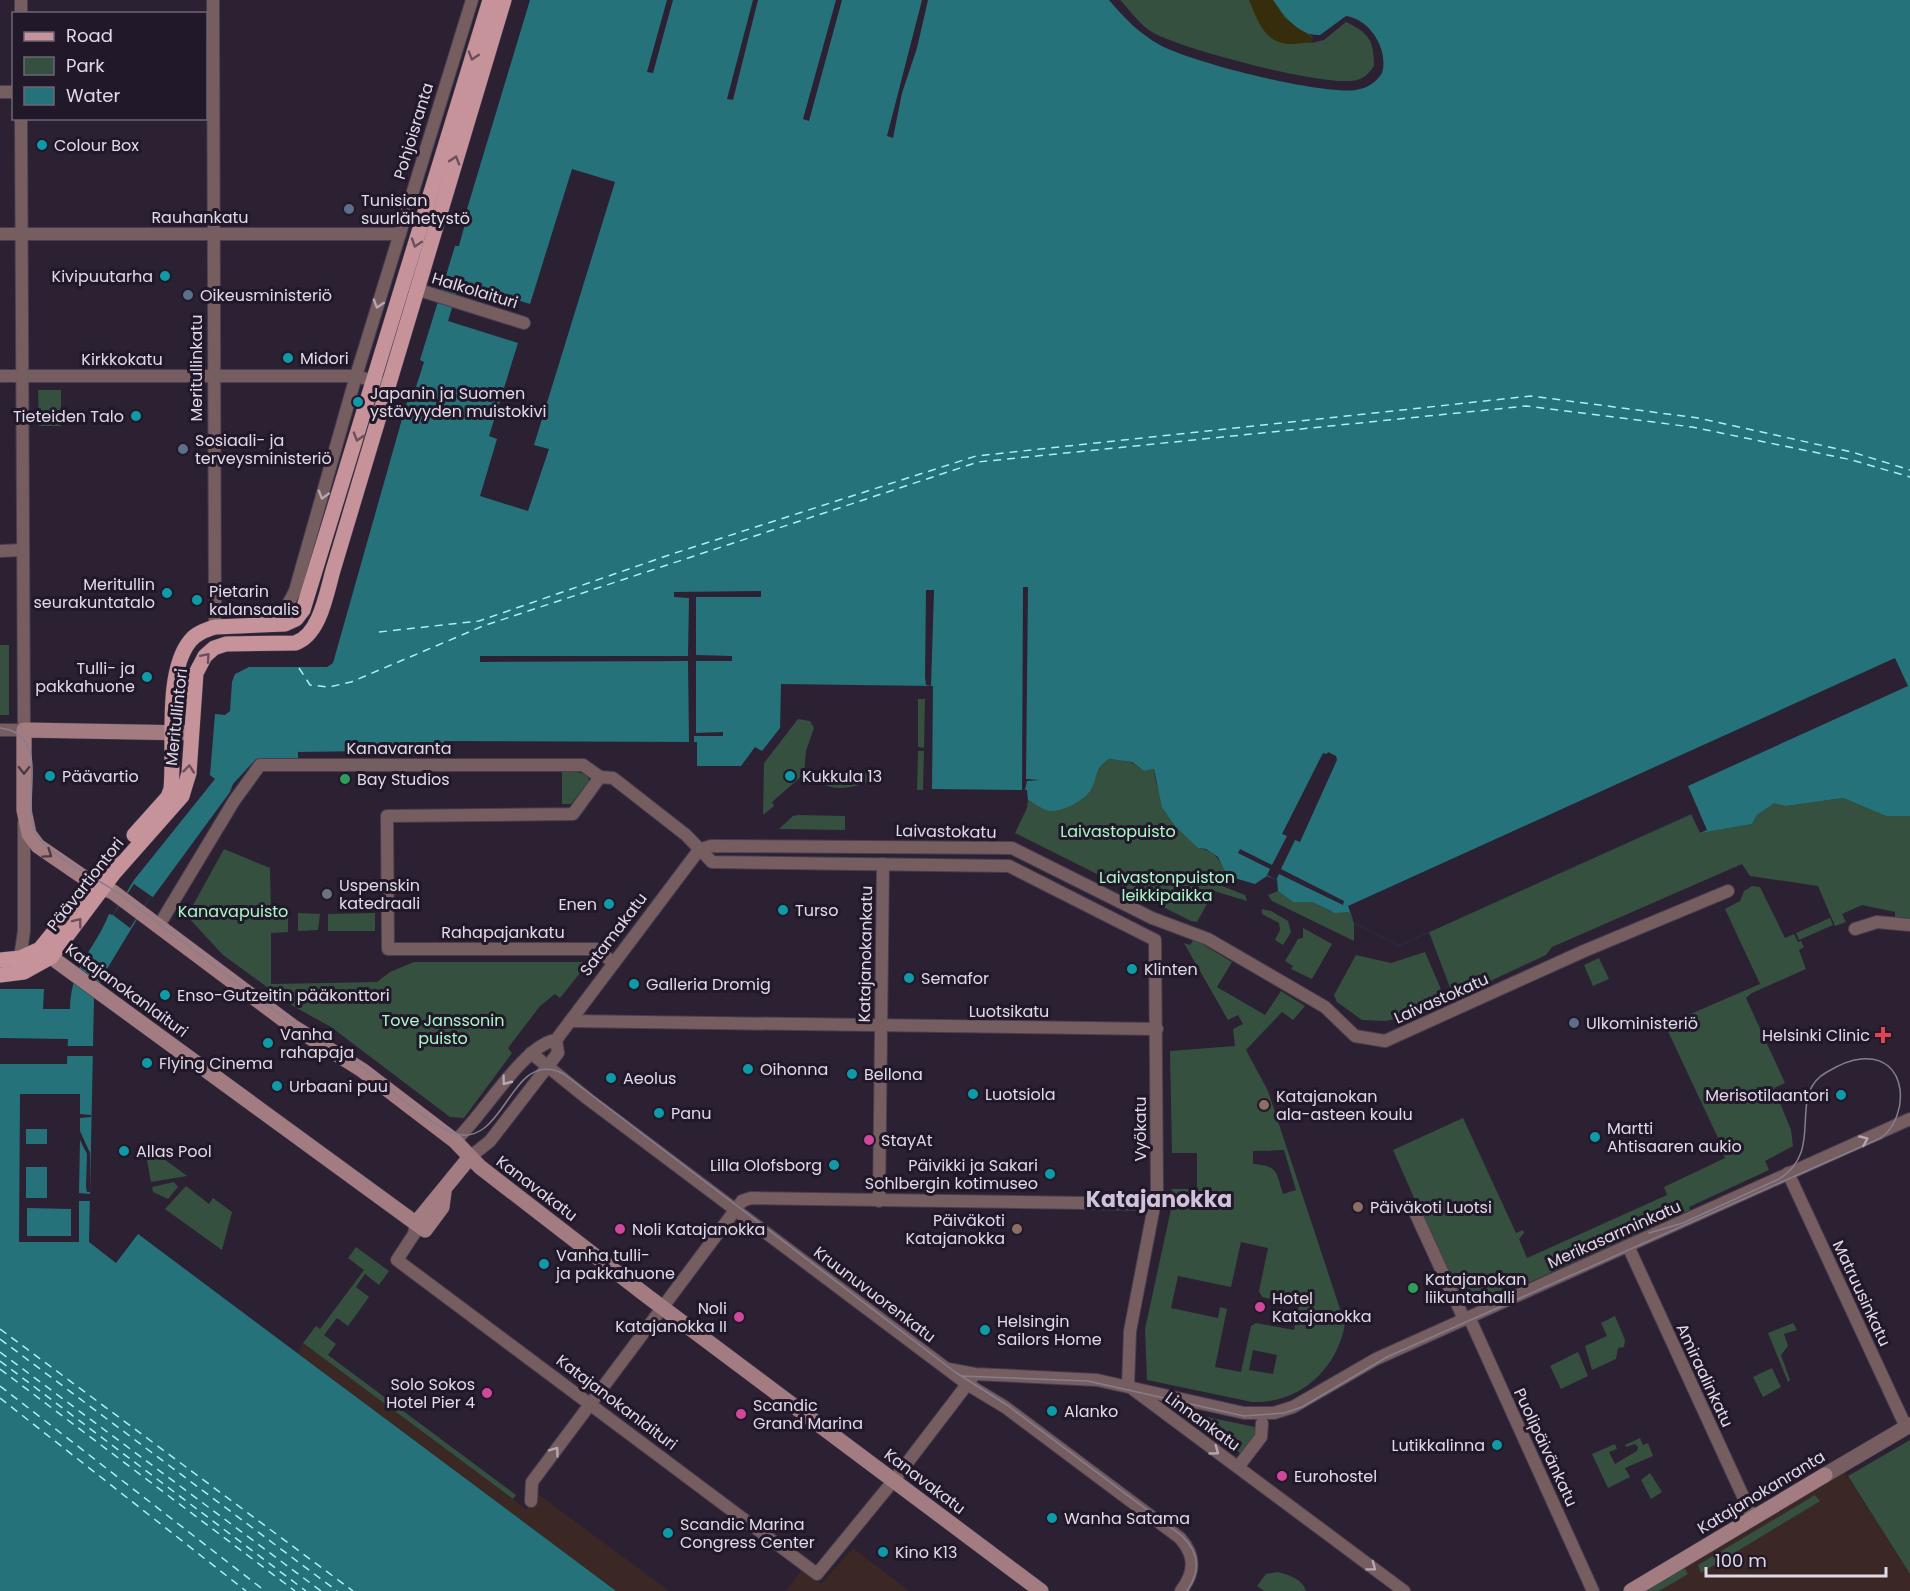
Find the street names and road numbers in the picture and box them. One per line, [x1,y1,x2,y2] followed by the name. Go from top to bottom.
[388,80,439,182] street label: Pohjoisranta
[151,206,249,229] street label: Rauhankatu
[429,266,521,314] street label: Halkolaituri
[185,315,208,421] street label: Meritullinkatu
[81,348,163,371] street label: Kirkkokatu
[160,667,193,767] street label: Meritullintori
[347,737,451,760] street label: Kanavaranta
[895,819,997,844] street label: Laivastokatu
[42,833,129,936] street label: Päävartiontori
[853,885,878,1023] street label: Katajanokankatu
[574,888,652,981] street label: Satamakatu
[441,921,565,944] street label: Rahapajankatu
[61,938,193,1043] street label: Katajanokanlaituri
[1390,967,1492,1030] street label: Laivastokatu
[969,1000,1049,1023] street label: Luotsikatu
[1129,1096,1152,1162] street label: Vyökatu
[491,1150,582,1227] street label: Kanavakatu
[1544,1195,1684,1274] street label: Merikasarminkatu
[1827,1236,1896,1350] street label: Matruusinkatu
[809,1241,940,1348] street label: Kruunuvuorenkatu
[1670,1320,1739,1431] street label: Amiraalinkatu
[551,1349,682,1456] street label: Katajanokanlaituri
[1508,1384,1583,1510] street label: Puolipäivänkatu
[1161,1386,1245,1456] street label: Linnankatu
[879,1443,970,1520] street label: Kanavakatu
[1693,1445,1829,1540] street label: Katajanokanranta

